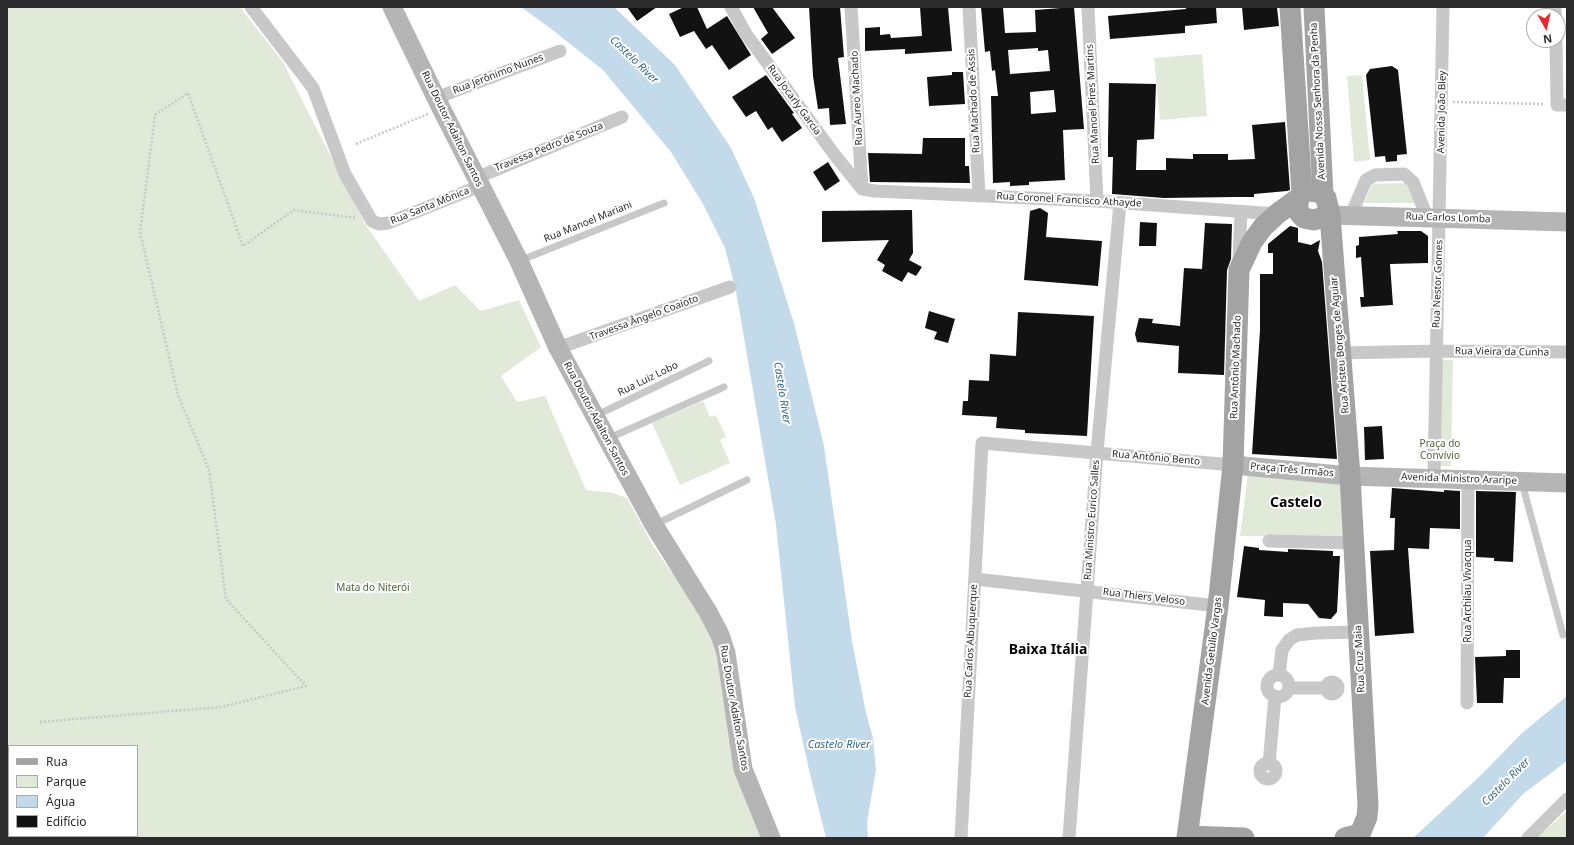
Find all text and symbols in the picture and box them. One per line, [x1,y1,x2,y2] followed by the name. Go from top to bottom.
[1526,8,1566,48] north arrow
[1308,22,1328,180] street label: Avenida Nossa Senhora da Penha
[1542,31,1553,47] text: N
[607,33,661,87] water label: Castelo River
[1084,44,1102,164] street label: Rua Manoel Pires Martins
[965,49,983,153] street label: Rua Machado de Assis
[849,50,865,146] street label: Rua Aureo Machado
[451,51,545,97] street label: Rua Jerônimo Nunes
[764,62,824,138] street label: Rua Jocarly Garcia
[419,69,485,189] street label: Rua Doutor Adalton Santos
[1435,70,1449,154] street label: Avenida João Bley
[493,120,605,174] street label: Travessa Pedro de Souza
[389,185,471,227] street label: Rua Santa Mônica
[996,190,1142,210] street label: Rua Coronel Francisco Athayde
[542,199,634,245] street label: Rua Manoel Mariani
[1405,211,1491,225] street label: Rua Carlos Lomba
[1430,240,1446,328] street label: Rua Nestor Gomes
[1328,276,1352,414] street label: Rua Aristeu Borges de Aguiar
[588,293,700,343] street label: Travessa Ângelo Coaioto
[1228,315,1244,419] street label: Rua Antônio Machado
[1455,345,1549,359] street label: Rua Vieira da Cunha
[616,359,680,399] street label: Rua Luiz Lobo
[561,360,631,478] street label: Rua Doutor Adalton Santos
[771,361,793,425] water label: Castelo River
[1420,438,1460,462] park label: Praça do Convívio
[1112,448,1200,468] street label: Rua Antônio Bento
[1082,459,1102,581] street label: Rua Ministro Eurico Salles
[1250,460,1334,480] street label: Praça Três Irmãos
[1401,471,1517,487] street label: Avenida Ministro Araripe
[1270,495,1322,511] district label: Castelo
[1462,539,1474,643] street label: Rua Archilau Vivacqua
[336,582,410,594] park label: Mata do Niterói
[962,584,980,698] street label: Rua Carlos Albuquerque
[1102,586,1186,608] street label: Rua Thiers Veloso
[1199,596,1225,706] street label: Avenida Getúlio Vargas
[1352,625,1368,693] street label: Rua Cruz Maia
[1009,642,1087,658] district label: Baixa Itália
[717,644,751,772] street label: Rua Doutor Adalton Santos
[808,738,870,752] water label: Castelo River
[8,745,138,837] legend
[46,753,68,770] text: Rua
[1479,755,1533,809] water label: Castelo River
[46,773,86,790] text: Parque
[46,793,75,810] text: Água
[46,813,87,830] text: Edifício

